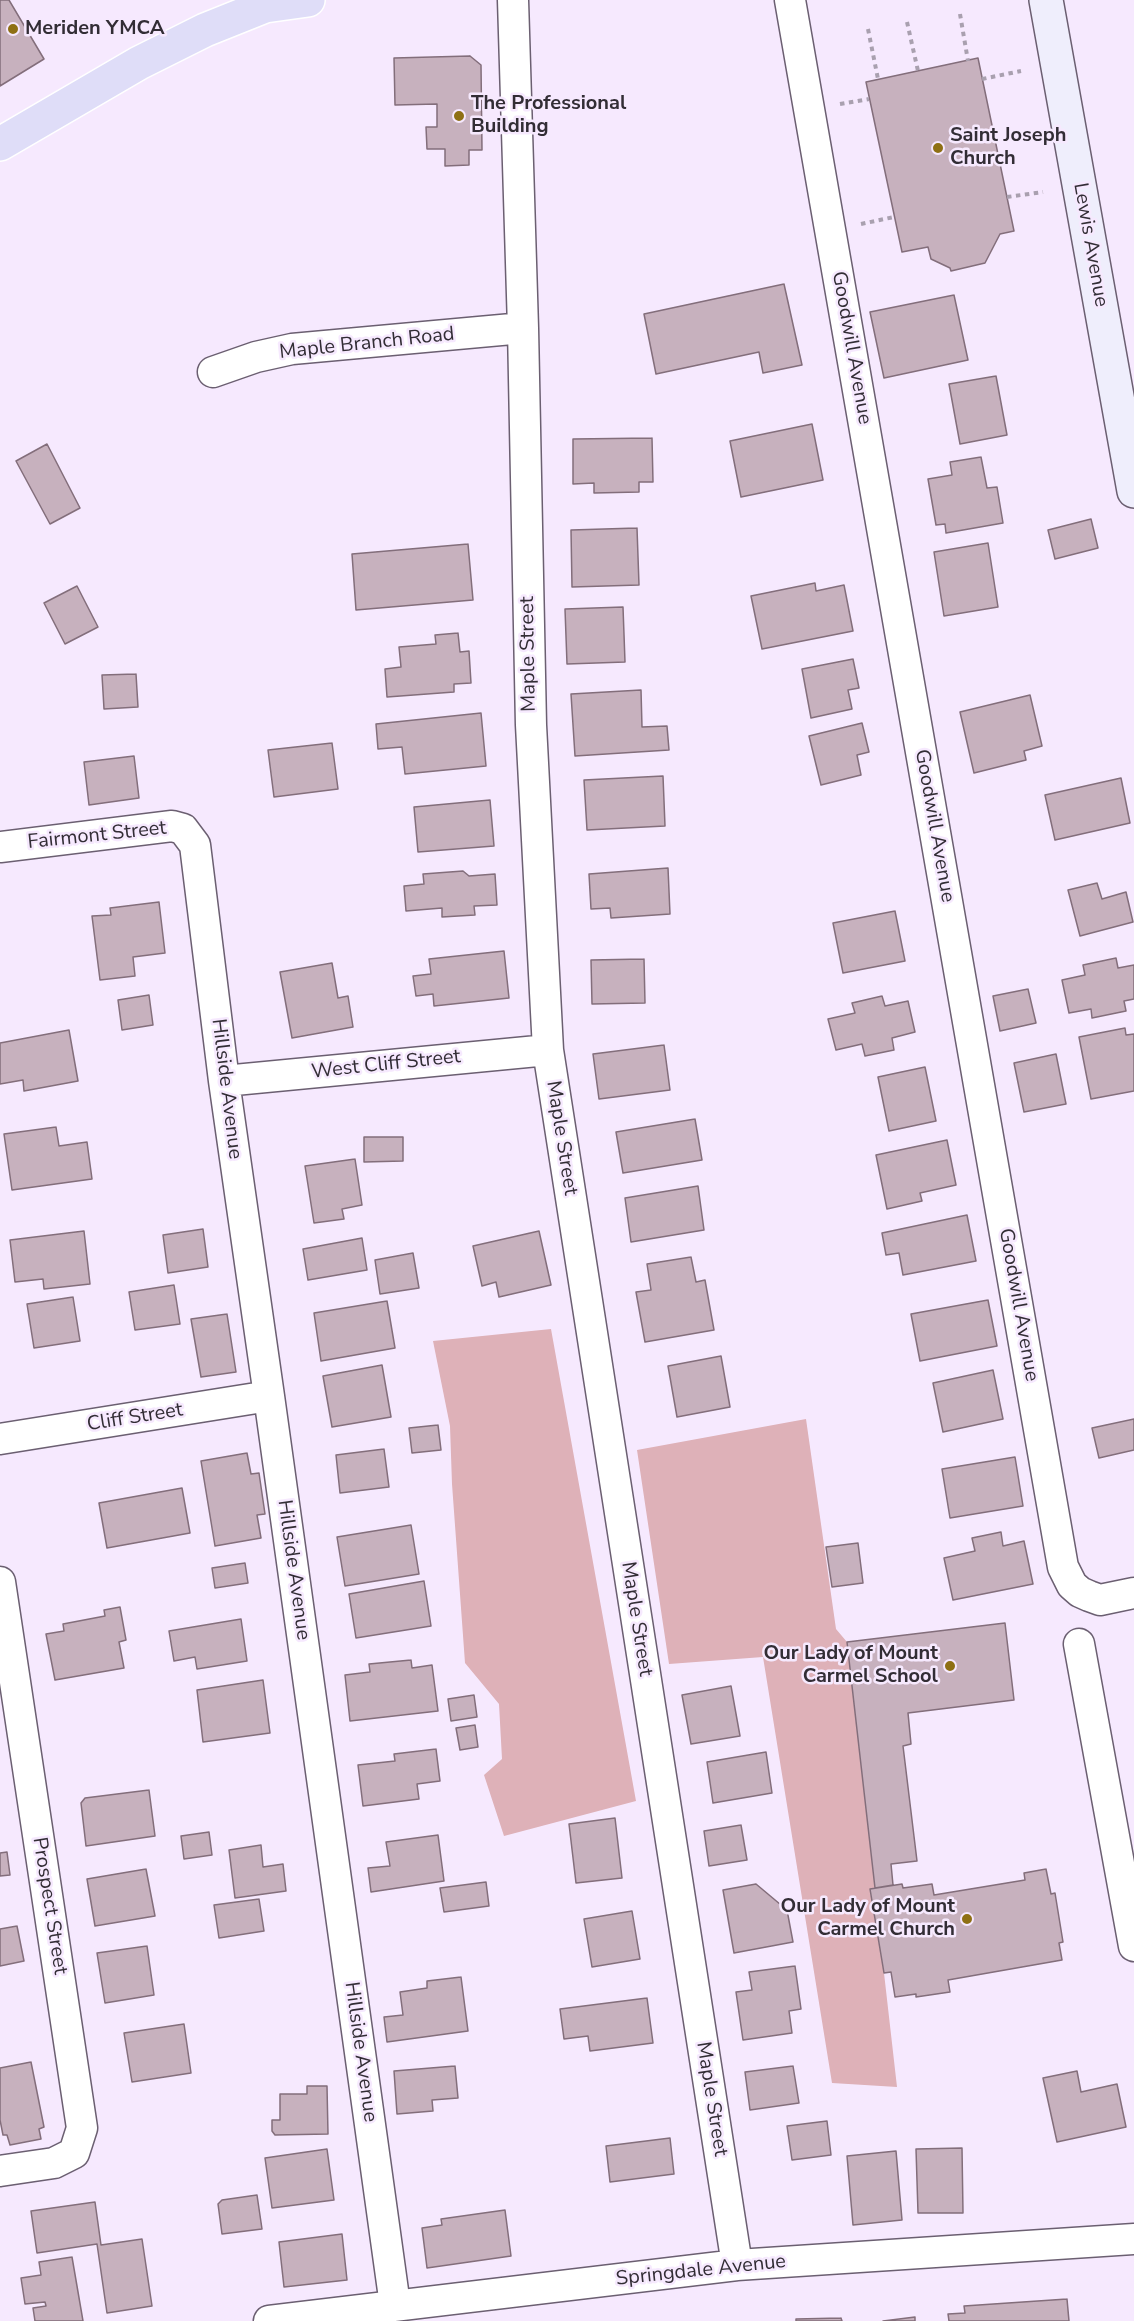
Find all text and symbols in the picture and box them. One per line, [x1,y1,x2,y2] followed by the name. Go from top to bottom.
[25,17,165,41] place label: Meriden YMCA
[6,22,20,36] marker: Meriden YMCA
[471,92,626,139] place label: The Professional Building
[452,109,466,123] marker: The Professional Building
[950,124,1066,171] place label: Saint Joseph Church
[931,141,945,155] marker: Saint Joseph Church
[1067,181,1113,309] street label: Lewis Avenue
[826,270,876,426] street label: Goodwill Avenue
[278,323,456,365] street label: Maple Branch Road
[516,596,542,712] street label: Maple Street
[909,748,959,904] street label: Goodwill Avenue
[26,817,168,855] street label: Fairmont Street
[205,1017,247,1161] street label: Hillside Avenue
[310,1045,462,1085] street label: West Cliff Street
[540,1079,582,1197] street label: Maple Street
[993,1227,1043,1383] street label: Goodwill Avenue
[85,1399,185,1437] street label: Cliff Street
[271,1498,315,1642] street label: Hillside Avenue
[615,1560,657,1678] street label: Maple Street
[763,1642,938,1689] place label: Our Lady of Mount Carmel School
[943,1659,957,1673] marker: Our Lady of Mount Carmel School
[26,1836,72,1976] street label: Prospect Street
[780,1895,955,1942] place label: Our Lady of Mount Carmel Church
[960,1912,974,1926] marker: Our Lady of Mount Carmel Church
[338,1980,382,2124] street label: Hillside Avenue
[690,2040,732,2158] street label: Maple Street
[615,2250,787,2292] street label: Springdale Avenue

